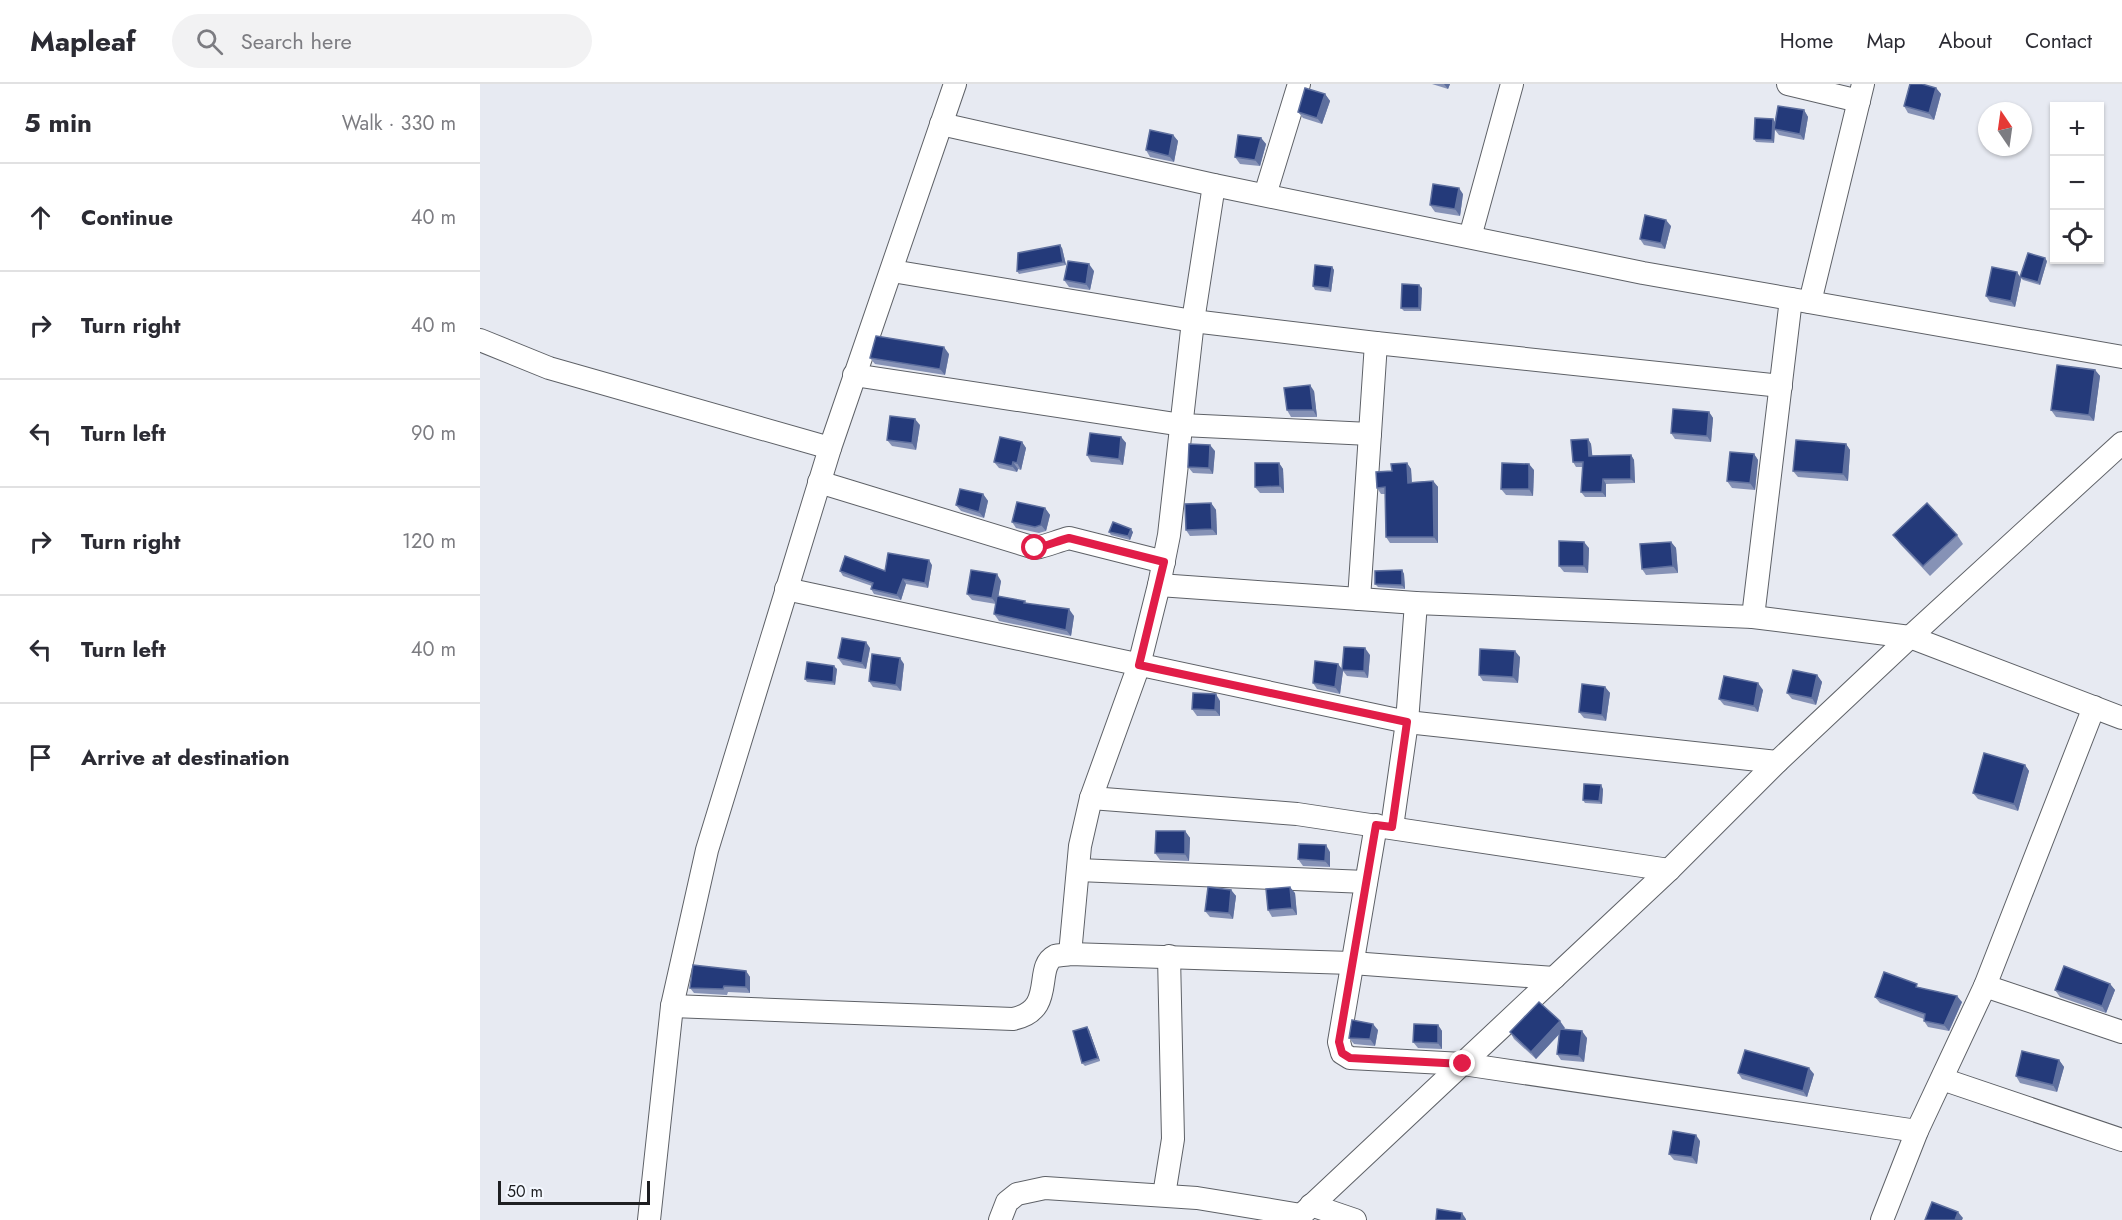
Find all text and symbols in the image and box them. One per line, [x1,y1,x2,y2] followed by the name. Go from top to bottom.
[172,14,592,68] search box
[30,21,136,62] text: Mapleaf
[193,25,226,58] icon: search
[241,25,352,57] text: Search here
[1780,26,1833,56] text: Home
[1866,26,1906,56] text: Map
[1939,26,1992,56] text: About
[2025,26,2092,56] text: Contact
[1978,102,2032,156] north arrow
[2050,102,2104,264] map controls
[2050,102,2104,156] button: +
[24,104,92,142] text: 5 min
[342,109,456,138] text: Walk · 330 m
[2050,156,2104,210] button: −
[24,201,57,234] icon: ahead
[81,201,173,233] text: Continue
[411,203,456,232] text: 40 m
[2050,210,2104,264] button: locate
[24,309,57,342] icon: right
[81,309,181,341] text: Turn right
[411,311,456,340] text: 40 m
[24,417,57,450] icon: left
[81,417,166,449] text: Turn left
[411,419,456,448] text: 90 m
[24,525,57,558] icon: right
[81,525,181,557] text: Turn right
[402,527,456,556] text: 120 m
[1021,534,1047,560] route start
[24,633,57,666] icon: left
[81,633,166,665] text: Turn left
[411,635,456,664] text: 40 m
[24,741,57,774] icon: arrive
[81,741,290,773] text: Arrive at destination
[1449,1050,1475,1076] route end
[498,1178,650,1206] scale bar
[507,1180,543,1203] text: 50 m

